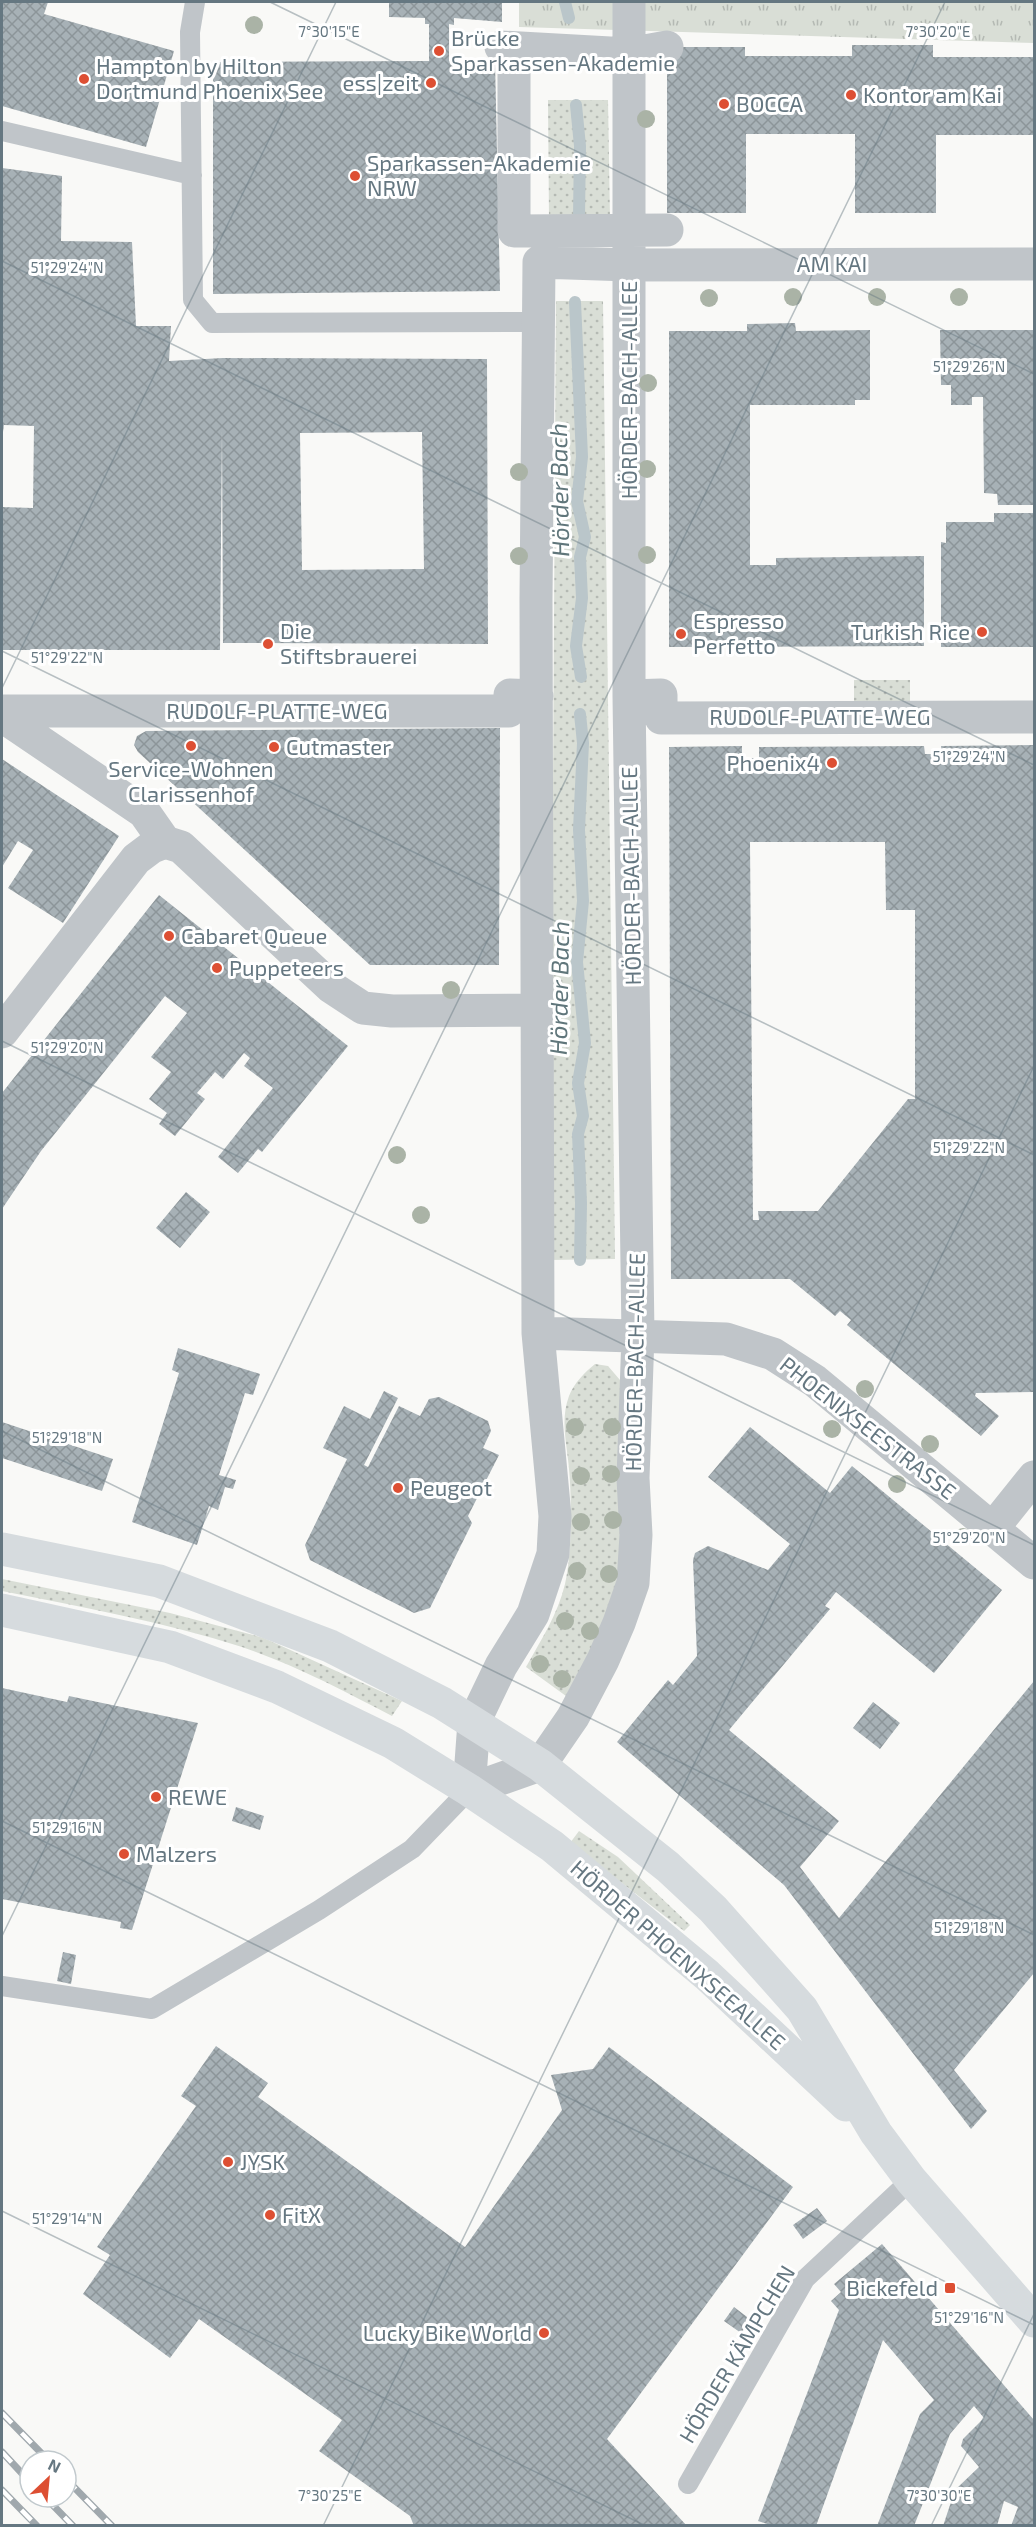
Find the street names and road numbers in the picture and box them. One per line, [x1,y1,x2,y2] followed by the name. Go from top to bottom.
[797,250,867,276] street label: AM KAI
[615,281,641,499] street label: HÖRDER-BACH-ALLEE
[166,697,388,723] street label: RUDOLF-PLATTE-WEG
[709,703,931,729] street label: RUDOLF-PLATTE-WEG
[615,766,645,986] street label: HÖRDER-BACH-ALLEE
[619,1252,649,1472] street label: HÖRDER-BACH-ALLEE
[776,1351,962,1504] street label: PHOENIXSEESTRASSE
[566,1854,791,2055] street label: HÖRDER PHOENIXSEEALLEE
[673,2260,799,2447] street label: HÖRDER KÄMPCHEN

